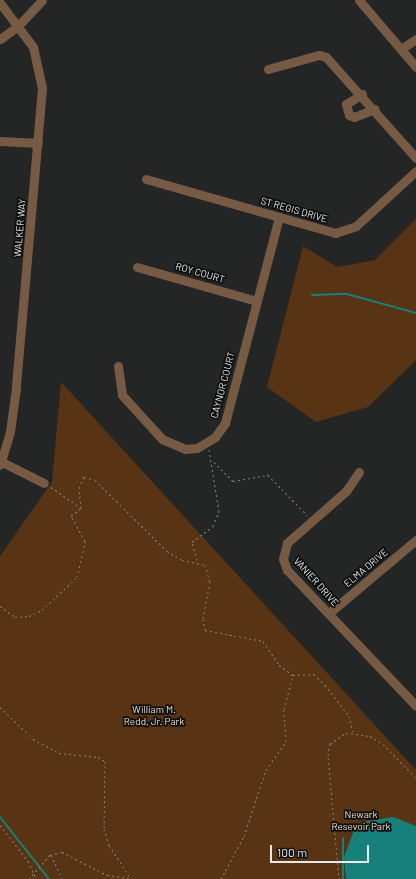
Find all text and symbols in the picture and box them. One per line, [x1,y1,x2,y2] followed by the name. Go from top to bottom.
[259,195,329,225] street label: ST REGIS DRIVE
[11,198,29,258] street label: WALKER WAY
[174,260,226,286] street label: ROY COURT
[208,350,238,420] street label: CAYNOR COURT
[342,546,390,590] street label: ELMA DRIVE
[291,555,341,609] street label: VANIER DRIVE
[124,703,184,726] park label: William M. Redd, Jr. Park
[331,808,391,832] park label: Newark Resevoir Park
[272,837,371,863] scale bar
[277,845,307,859] text: 100 m

